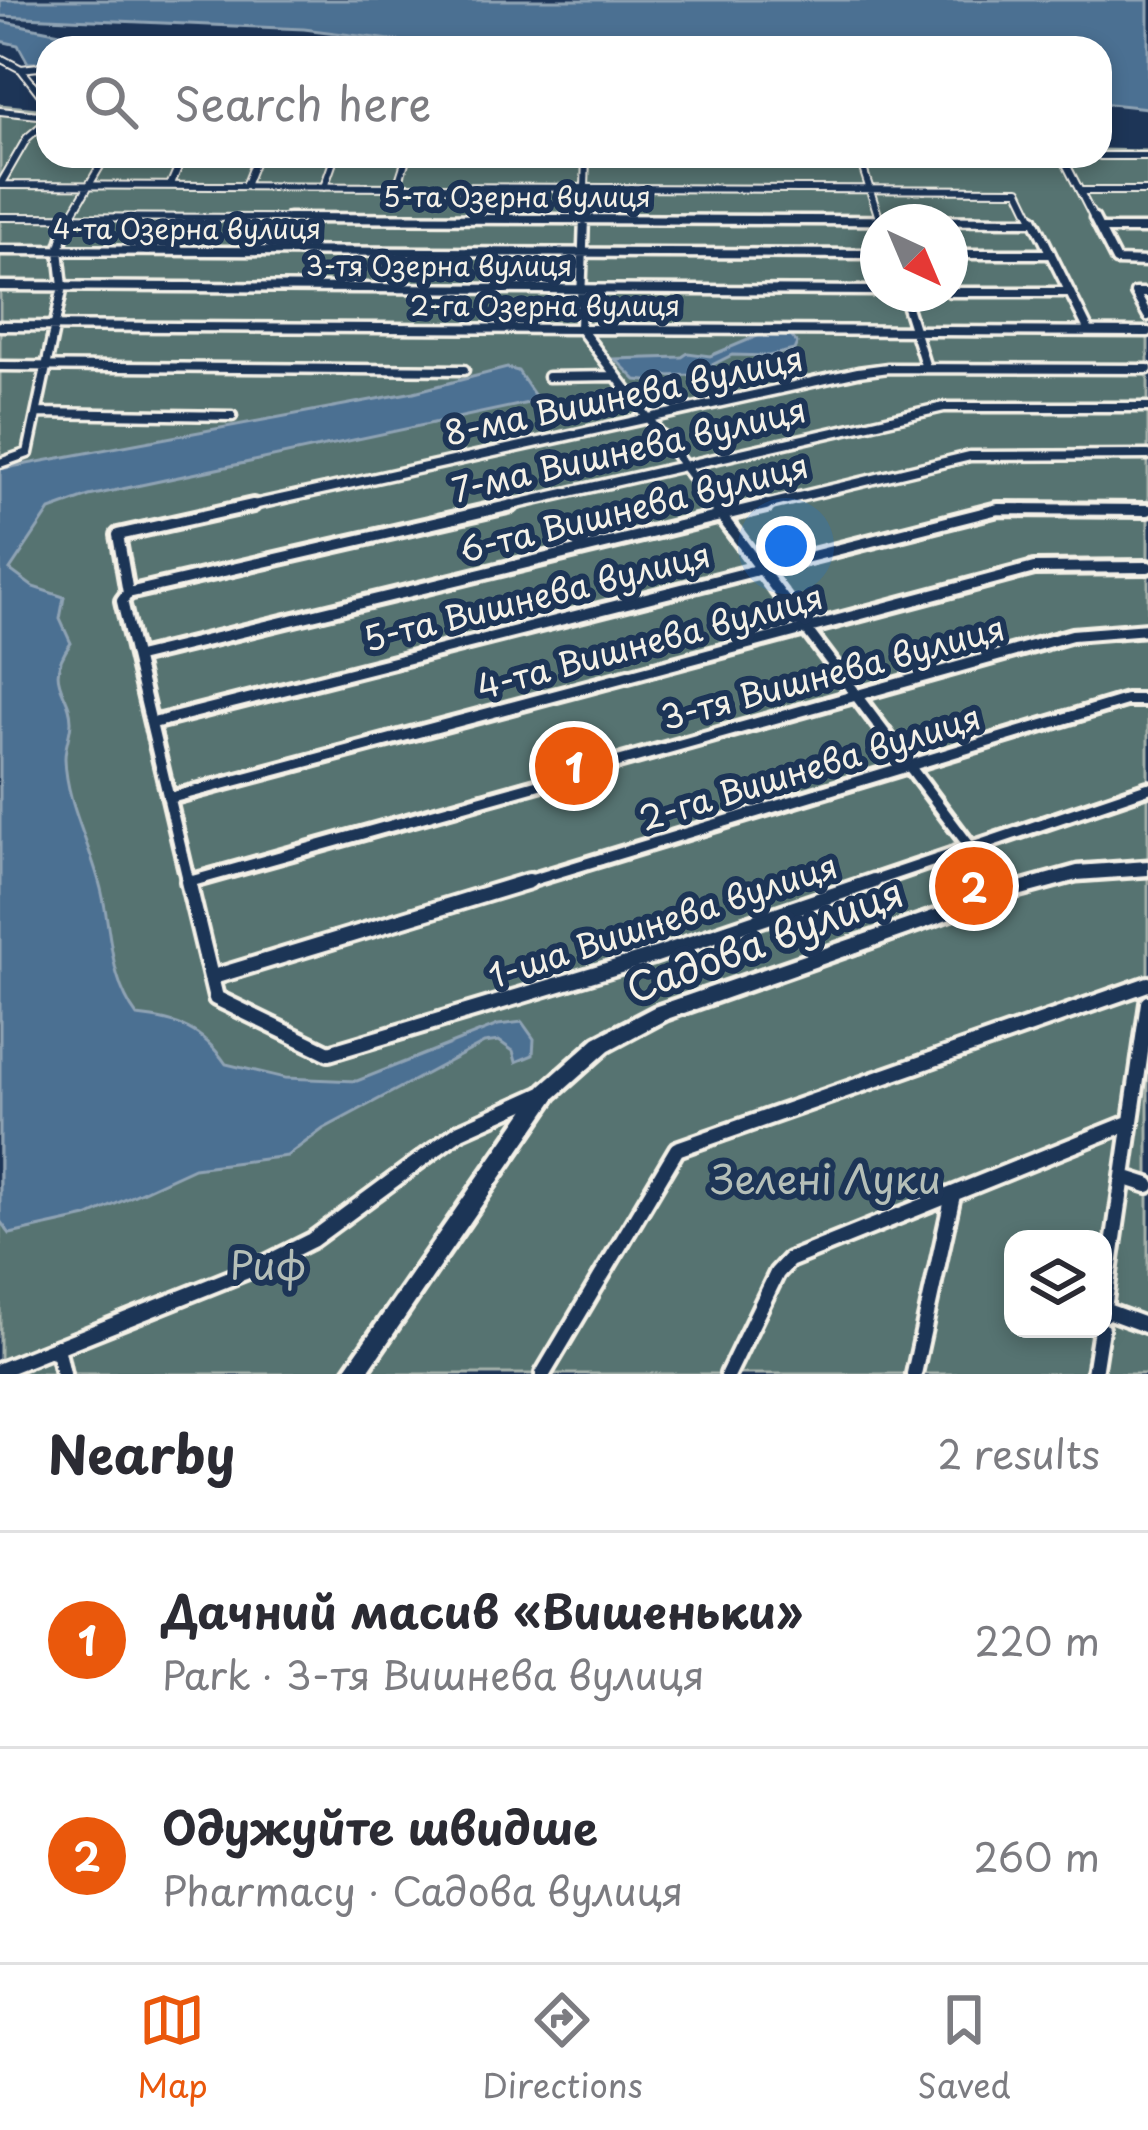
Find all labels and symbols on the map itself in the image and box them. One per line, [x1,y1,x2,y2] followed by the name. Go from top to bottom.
[383,175,651,216] street label: 5-та Озерна вулиця
[860,204,968,312] north arrow
[53,207,321,248] street label: 4-та Озерна вулиця
[306,244,572,285] street label: 3-тя Озерна вулиця
[410,284,680,325] street label: 2-га Озерна вулиця
[440,332,807,456] street label: 8-ма Вишнева вулиця
[446,383,811,513] street label: 7-ма Вишнева вулиця
[454,439,813,574] street label: 6-та Вишнева вулиця
[756,516,816,576] your location
[358,528,715,662] street label: 5-та Вишнева вулиця
[471,570,828,710] street label: 4-та Вишнева вулиця
[655,601,1010,741] street label: 3-тя Вишнева вулиця
[633,690,986,842] street label: 2-га Вишнева вулиця
[535,721,613,811] pin: 1
[481,839,843,999] street label: 1-ша Вишнева вулиця
[935,841,1013,931] pin: 2
[617,861,911,1016] street label: Садова вулиця
[711,1148,941,1207] park label: Зелені Луки
[230,1234,306,1293] park label: Риф

